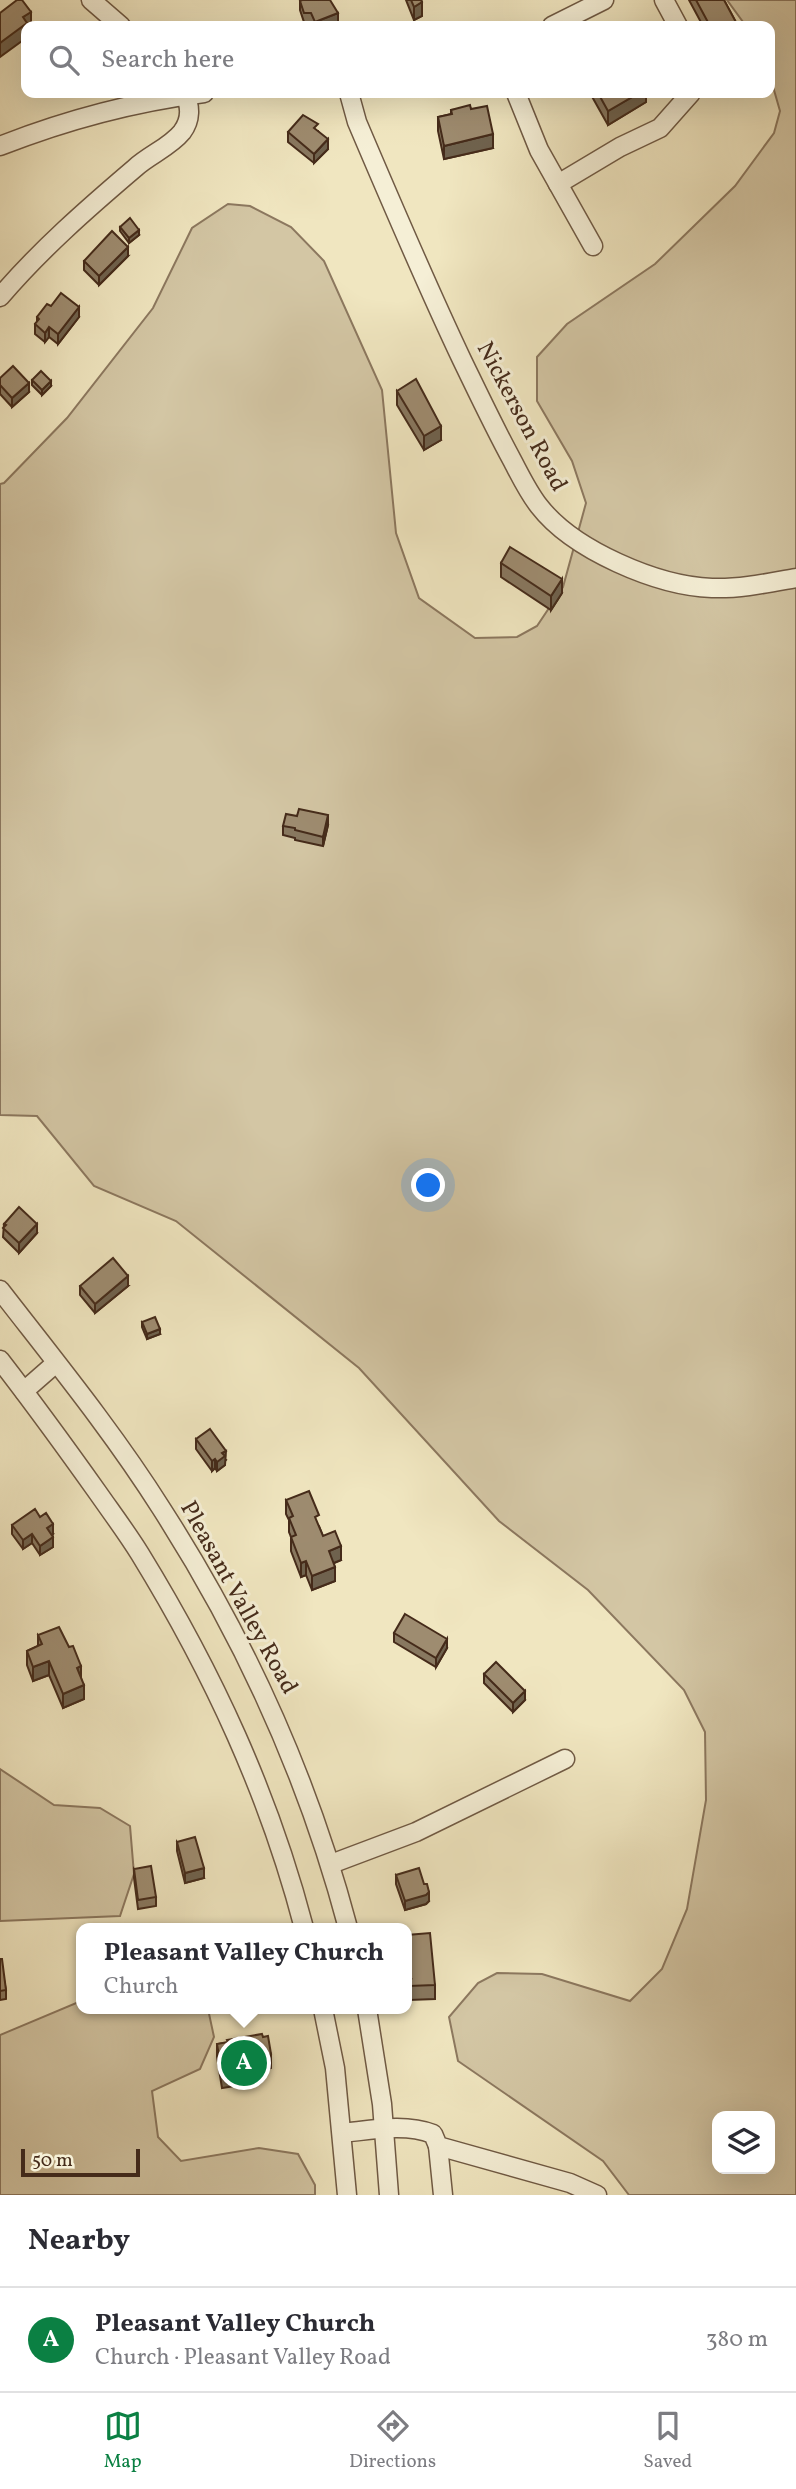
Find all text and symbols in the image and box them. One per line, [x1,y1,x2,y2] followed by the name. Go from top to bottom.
[21,21,775,98] search box
[45,41,83,79] icon: search
[101,42,234,78] text: Search here
[467,336,575,498] street label: Nickerson Road
[411,1168,445,1202] your location
[171,1495,305,1701] street label: Pleasant Valley Road
[76,1923,412,2014] popup
[104,1935,384,1971] text: Pleasant Valley Church
[104,1971,179,2003] text: Church
[221,2037,267,2089] pin: A
[712,2111,775,2174] map controls
[712,2111,775,2174] button: layers
[21,2146,140,2178] scale bar
[32,2148,73,2174] text: 50 m
[28,2220,130,2262] text: Nearby
[95,2306,375,2342] text: Pleasant Valley Church
[43,2324,59,2356] text: A
[706,2324,768,2356] text: 380 m
[95,2342,391,2374] text: Church · Pleasant Valley Road
[104,2407,142,2475] tab: Map
[349,2407,436,2475] tab: Directions
[643,2407,692,2475] tab: Saved

